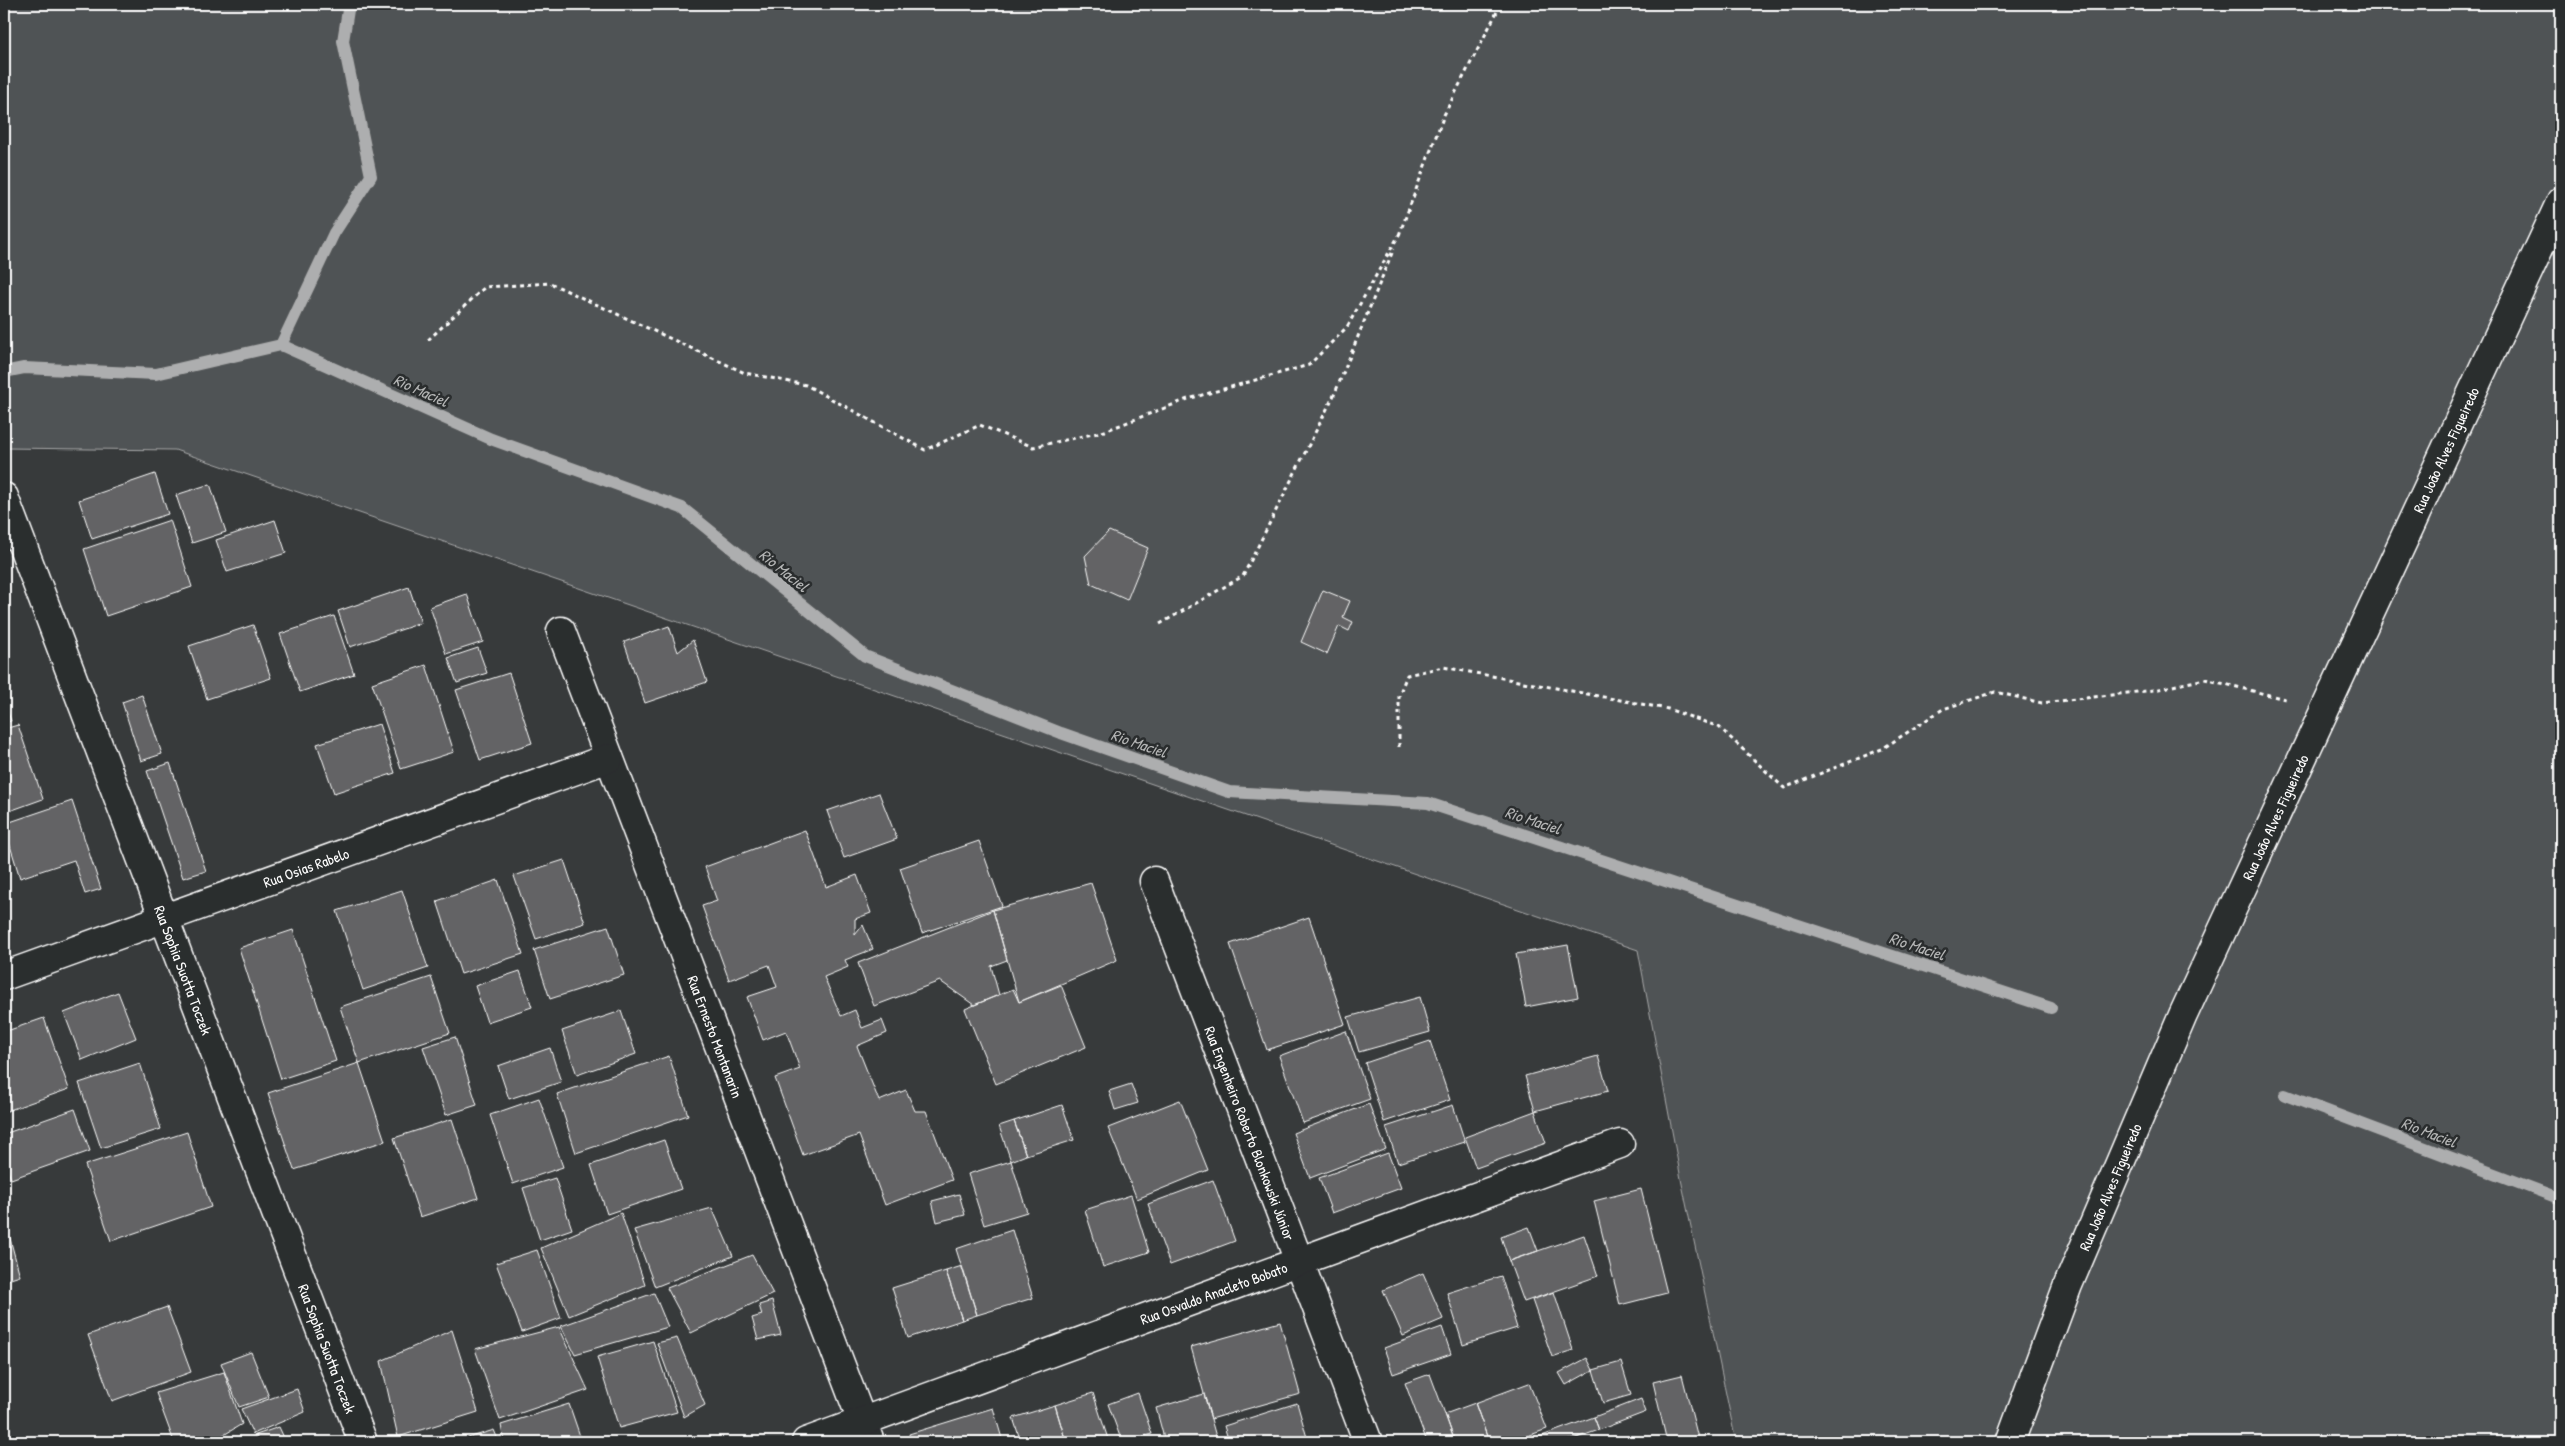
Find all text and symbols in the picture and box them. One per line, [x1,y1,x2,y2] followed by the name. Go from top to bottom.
[390,368,452,412] water label: Rio Maciel
[2407,383,2484,516] street label: Rua João Alves Figueiredo
[755,543,814,597] water label: Rio Maciel
[1108,723,1170,763] water label: Rio Maciel
[2237,751,2313,883] street label: Rua João Alves Figueiredo
[1502,801,1564,840] water label: Rio Maciel
[260,842,352,892] street label: Rua Osias Rabelo
[150,902,218,1038] street label: Rua Sophia Suotta Toczek
[1886,927,1948,966] water label: Rio Maciel
[683,972,748,1101] street label: Rua Ernesto Montanarin
[1200,1023,1301,1244] street label: Rua Engenheiro Roberto Blonkowski Júnior
[2398,1111,2460,1153] water label: Rio Maciel
[2073,1120,2146,1254] street label: Rua João Alves Figueiredo
[1137,1256,1290,1329] street label: Rua Osvaldo Anacleto Bobato
[293,1281,362,1416] street label: Rua Sophia Suotta Toczek

